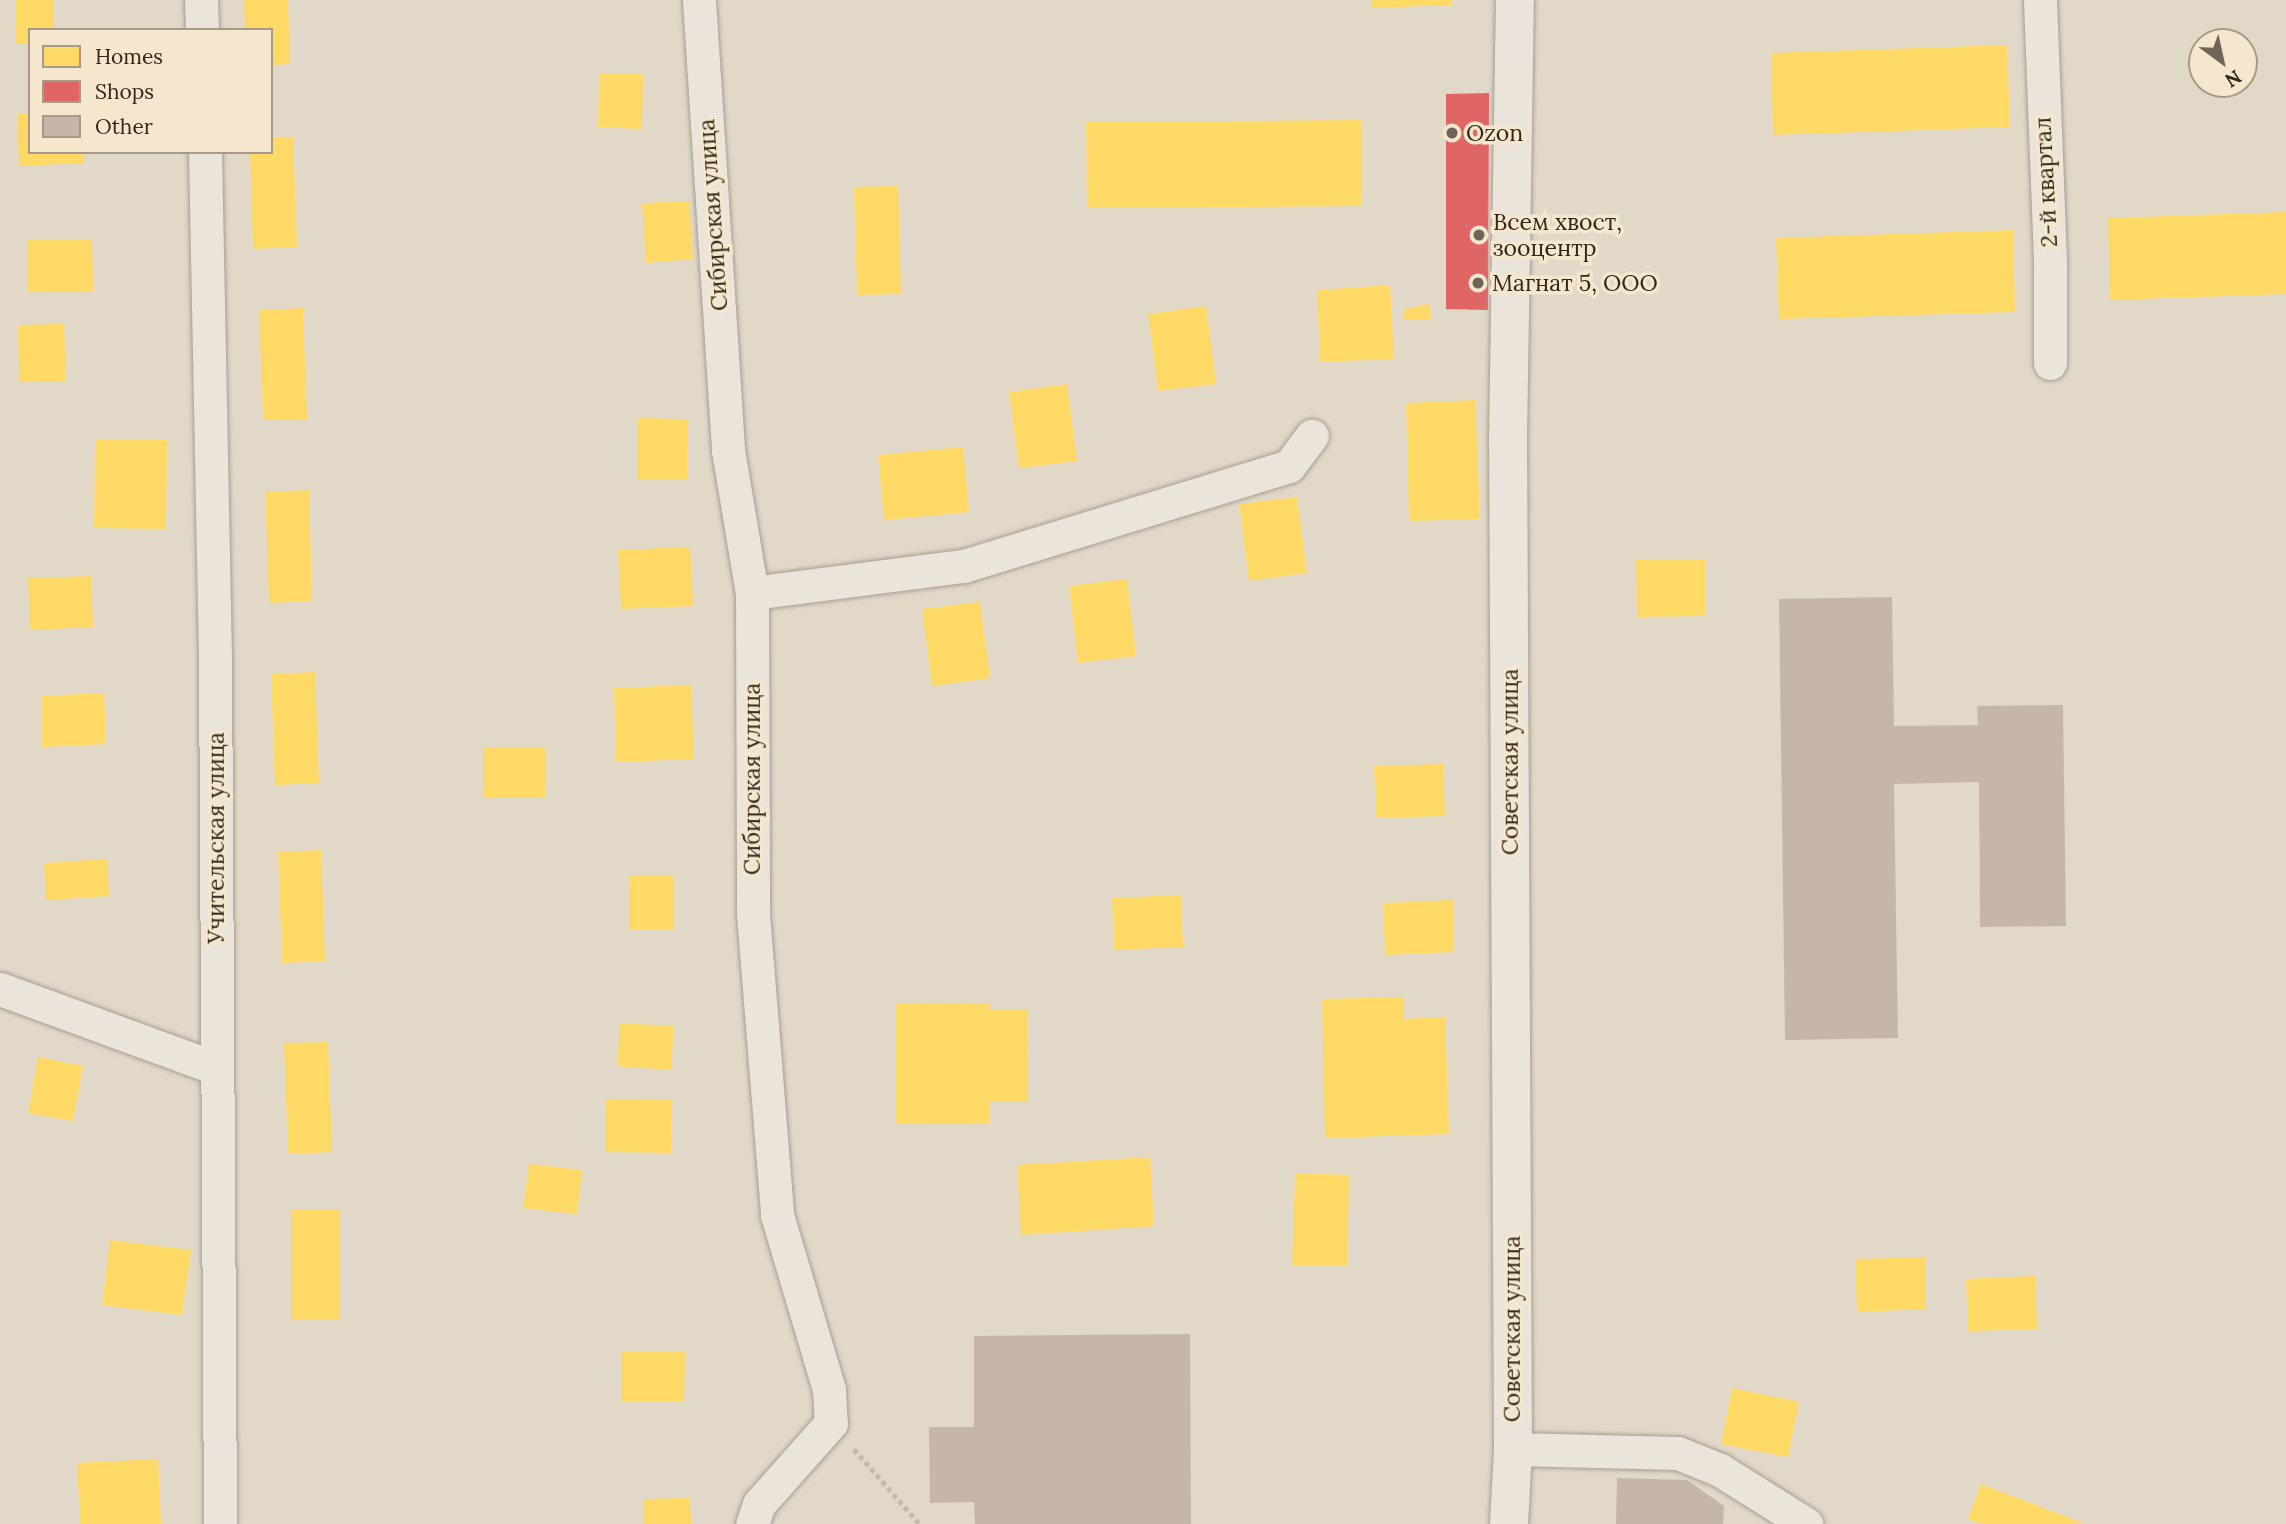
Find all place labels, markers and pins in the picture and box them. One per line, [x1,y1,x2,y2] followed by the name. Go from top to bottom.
[1466,119,1523,147] place label: Ozon
[1444,125,1460,141] marker: Ozon
[1493,208,1622,262] place label: Всем хвост, зооцентр
[1471,227,1487,243] marker: Всем хвост, зооцентр
[1492,269,1658,297] place label: Магнат 5, ООО
[1470,275,1486,291] marker: Магнат 5, ООО

